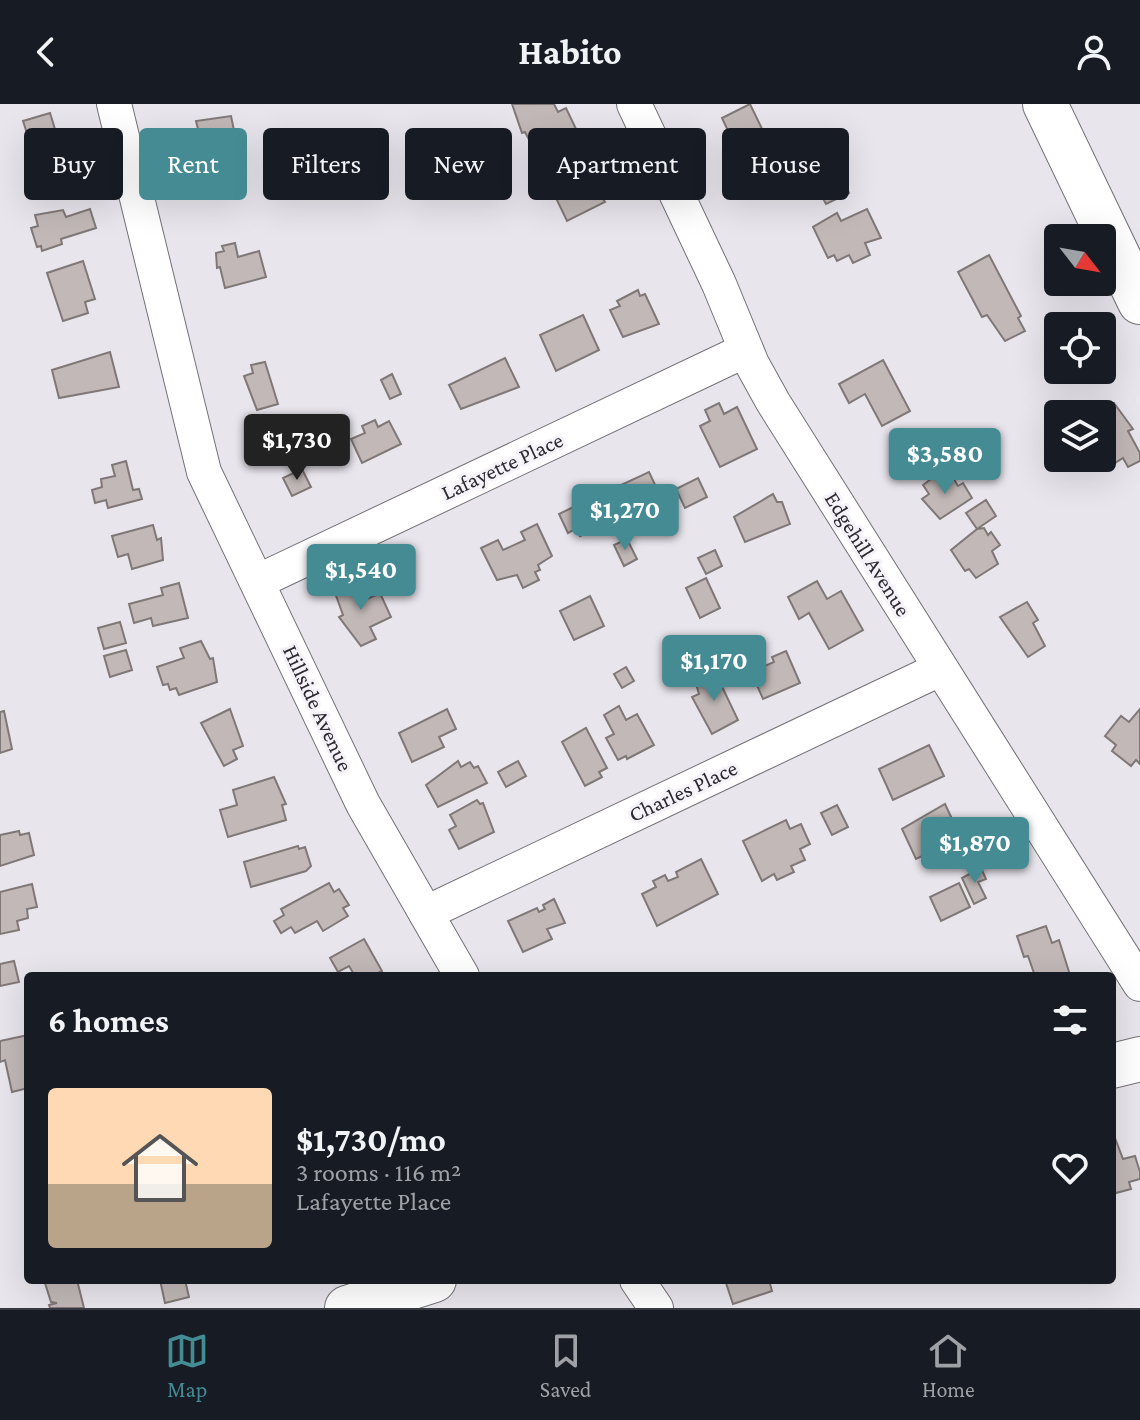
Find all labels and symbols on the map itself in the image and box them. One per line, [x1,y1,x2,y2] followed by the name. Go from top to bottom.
[1044,224,1116,296] north arrow
[232,414,362,482] pin: $1,730
[437,427,567,505] street label: Lafayette Place
[880,428,1010,496] pin: $3,580
[560,484,690,552] pin: $1,270
[820,487,916,621] street label: Edgehill Avenue
[296,544,426,612] pin: $1,540
[649,635,779,703] pin: $1,170
[278,641,358,775] street label: Hillside Avenue
[625,755,741,827] street label: Charles Place
[910,817,1040,885] pin: $1,870

